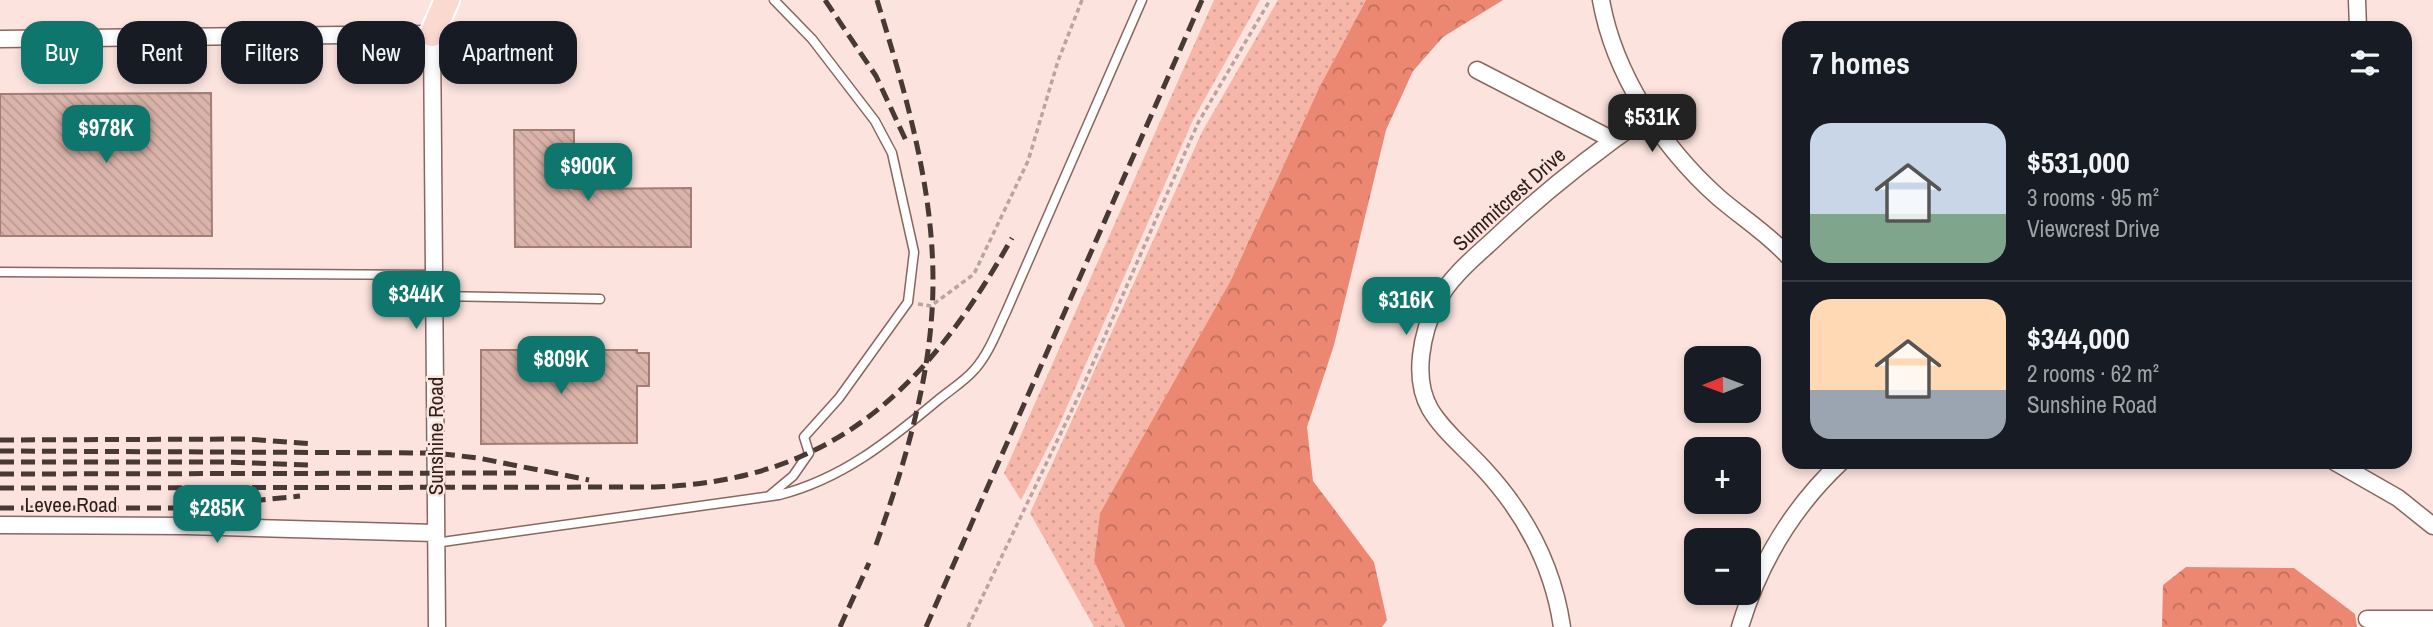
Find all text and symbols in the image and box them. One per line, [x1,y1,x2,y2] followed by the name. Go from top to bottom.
[21,21,103,84] chip: Buy
[117,21,207,84] chip: Rent
[221,21,323,84] chip: Filters
[337,21,425,84] chip: New
[439,21,577,84] chip: Apartment
[1810,43,1910,83] text: 7 homes
[2346,44,2384,82] icon: filters
[1603,94,1701,154] pin: $531K
[1624,101,1680,132] text: $531K
[57,106,155,165] pin: $978K
[78,112,134,143] text: $978K
[1446,141,1572,257] street label: Summitcrest Drive
[2027,142,2130,182] text: $531,000
[539,144,637,203] pin: $900K
[560,150,616,181] text: $900K
[1866,151,1950,235] icon: home
[2027,182,2159,213] text: 3 rooms · 95 m²
[2027,213,2160,244] text: Viewcrest Drive
[367,272,465,331] pin: $344K
[388,278,444,309] text: $344K
[1357,278,1455,337] pin: $316K
[1378,284,1434,315] text: $316K
[2027,318,2130,358] text: $344,000
[1866,327,1950,411] icon: home
[512,336,610,396] pin: $809K
[533,343,589,374] text: $809K
[1684,346,1760,424] north arrow
[1684,346,1761,605] map controls
[2027,358,2159,389] text: 2 rooms · 62 m²
[421,377,450,495] street label: Sunshine Road
[2027,389,2157,420] text: Sunshine Road
[1684,437,1761,514] button: +
[168,486,266,545] pin: $285K
[25,490,117,519] street label: Levee Road
[189,492,245,523] text: $285K
[1684,528,1761,605] button: −

